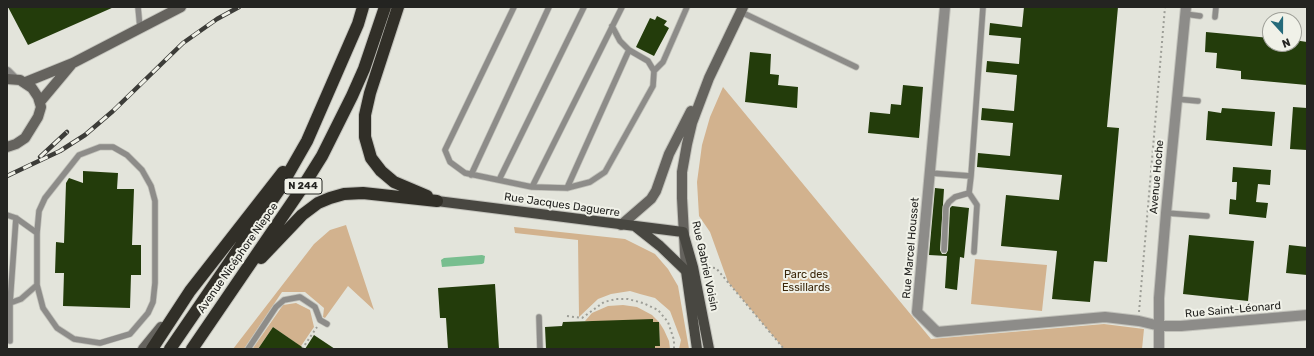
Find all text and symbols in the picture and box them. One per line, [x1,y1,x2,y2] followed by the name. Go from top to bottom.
[1262,12,1302,52] north arrow
[1280,35,1292,50] text: N
[1147,139,1167,215] street label: Avenue Hoche
[284,178,322,194] road number: N 244
[503,190,621,220] street label: Rue Jacques Daguerre
[900,197,922,299] street label: Rue Marcel Housset
[195,200,281,316] street label: Avenue Nicéphore Niepce
[689,220,721,312] street label: Rue Gabriel Voisin
[782,268,830,294] park label: Parc des Essillards
[1185,299,1281,321] street label: Rue Saint-Léonard

